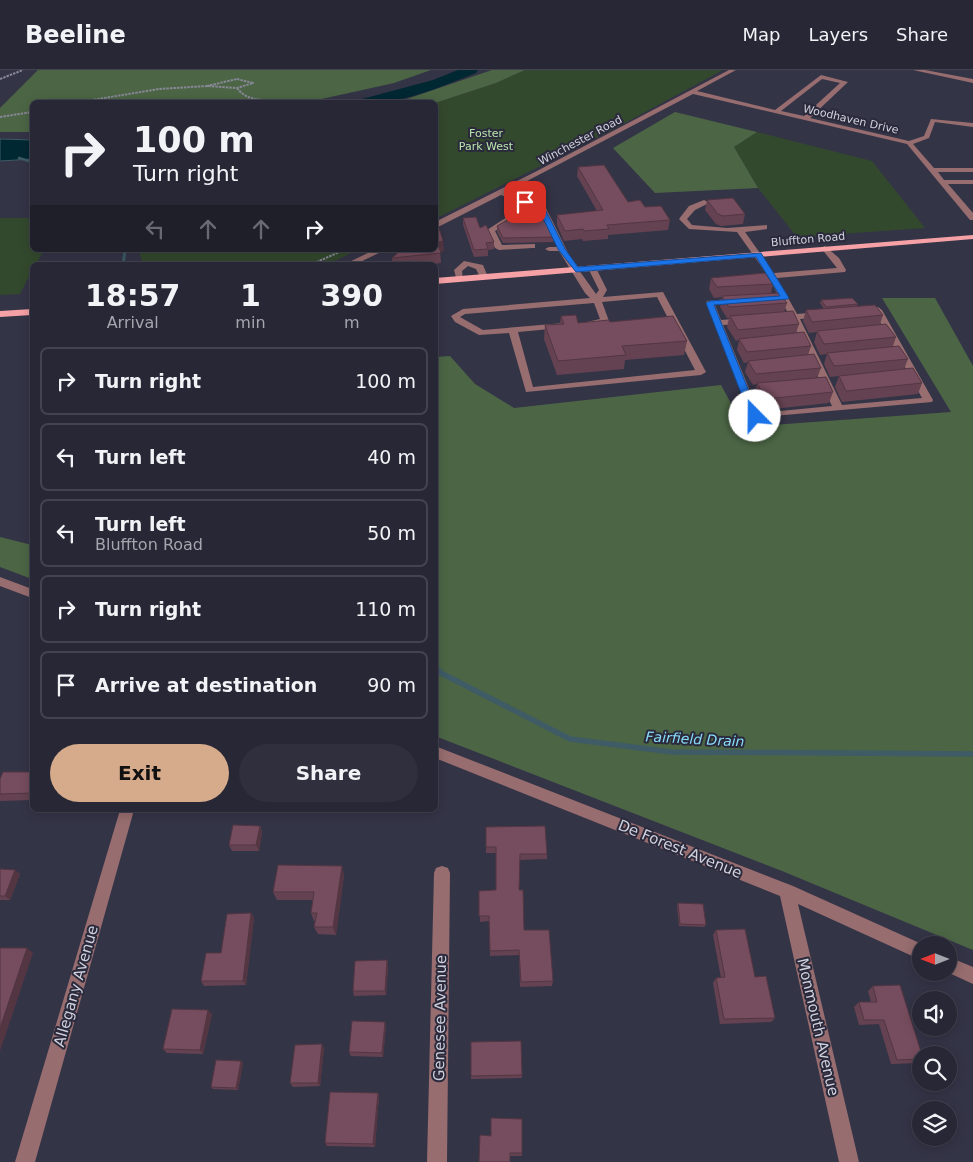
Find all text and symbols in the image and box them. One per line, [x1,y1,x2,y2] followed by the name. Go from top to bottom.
[25,21,126,49] text: Beeline
[742,24,780,45] text: Map
[808,24,868,45] text: Layers
[896,24,948,45] text: Share
[802,102,900,137] street label: Woodhaven Drive
[536,113,624,168] street label: Winchester Road
[50,120,115,185] icon: right
[133,120,255,160] text: 100 m
[459,127,514,153] park label: Foster Park West
[133,161,238,186] text: Turn right
[504,181,546,223] pin
[511,188,539,216] icon: arrive
[141,215,169,243] icon: left
[194,215,222,243] icon: ahead
[247,215,275,243] icon: ahead
[300,215,328,243] icon: right
[770,230,846,249] street label: Bluffton Road
[85,278,180,313] text: 18:57
[240,278,261,313] text: 1
[320,278,383,313] text: 390
[107,313,159,332] text: Arrival
[235,313,266,332] text: min
[344,313,360,332] text: m
[52,367,80,395] icon: right
[95,370,201,392] text: Turn right
[355,370,416,392] text: 100 m
[728,389,780,441] position arrow
[52,443,80,471] icon: left
[95,446,186,468] text: Turn left
[367,446,416,468] text: 40 m
[95,513,186,535] text: Turn left
[52,519,80,547] icon: left
[367,522,416,544] text: 50 m
[95,535,203,554] text: Bluffton Road
[52,595,80,623] icon: right
[95,598,201,620] text: Turn right
[355,598,416,620] text: 110 m
[52,671,80,699] icon: arrive
[95,674,317,696] text: Arrive at destination
[367,674,416,696] text: 90 m
[645,728,745,750] water label: Fairfield Drain
[50,744,229,802] button: Exit
[239,744,418,802] button: Share
[615,816,745,882] street label: De Forest Avenue
[50,923,102,1049] street label: Allegany Avenue
[912,936,958,981] north arrow
[912,936,957,1146] map controls
[430,955,450,1081] street label: Genesee Avenue
[793,956,843,1098] street label: Monmouth Avenue
[912,991,957,1036] button: sound
[912,1046,957,1091] button: search
[912,1101,957,1146] button: layers

